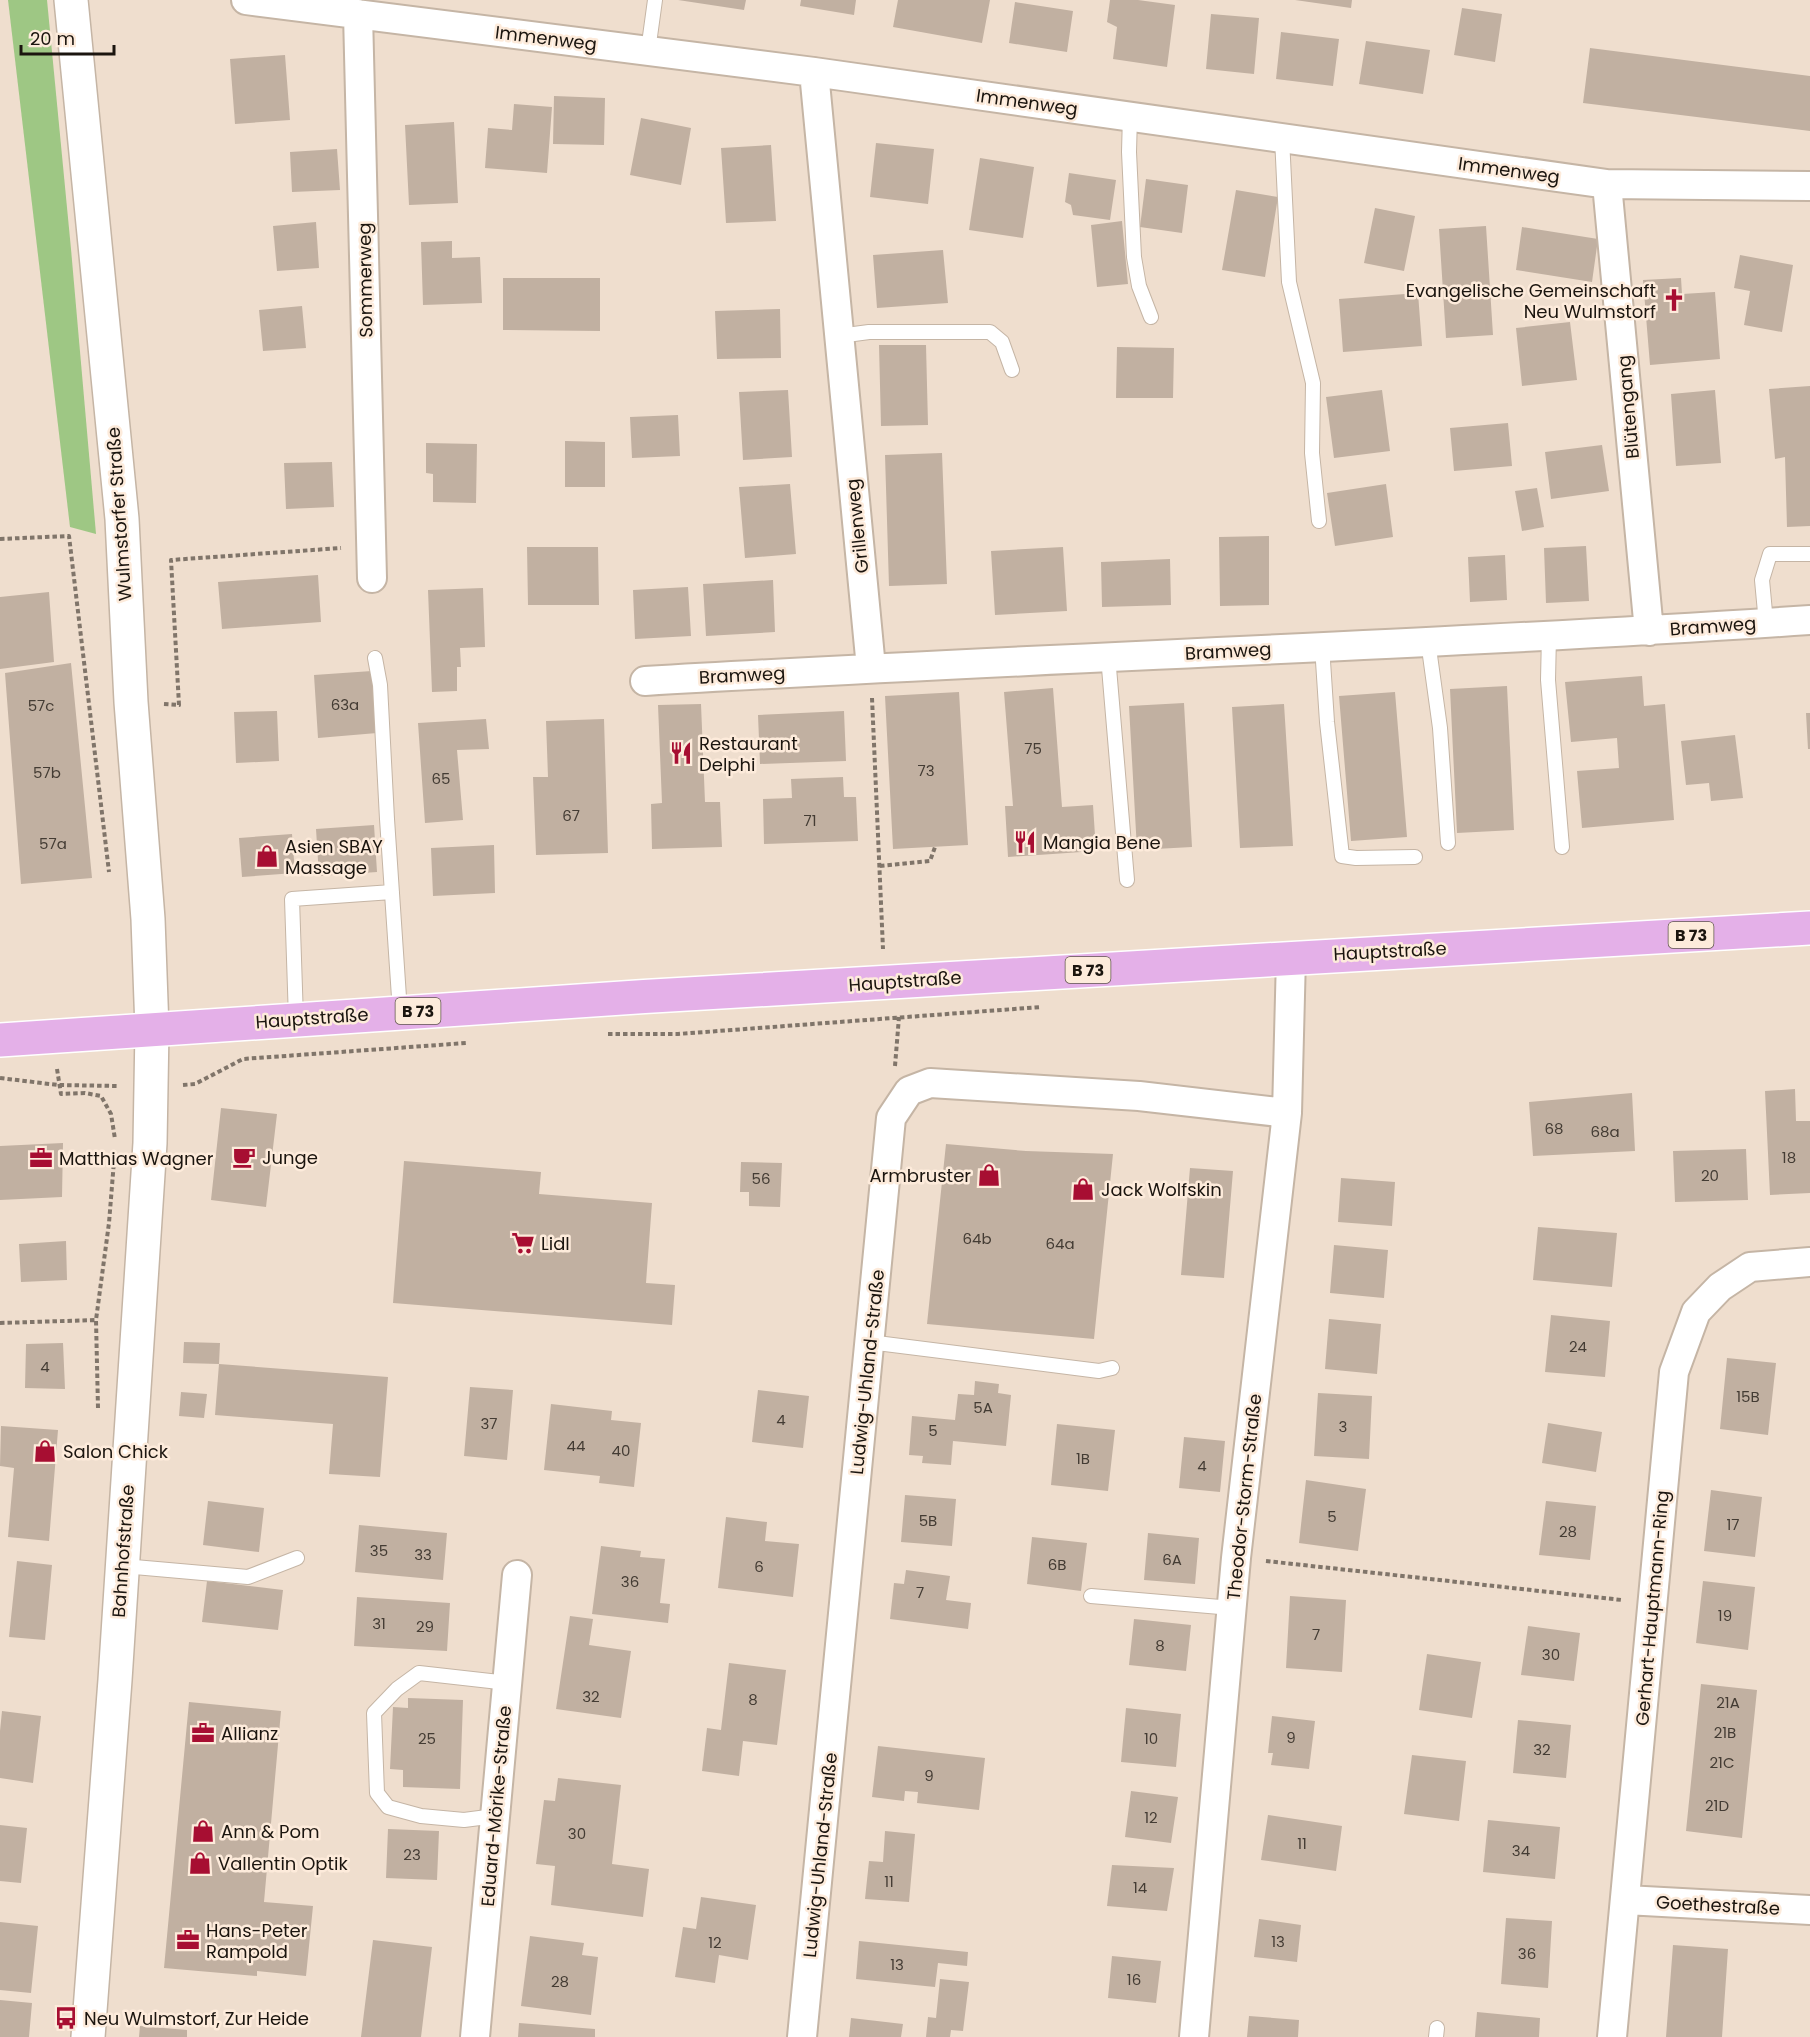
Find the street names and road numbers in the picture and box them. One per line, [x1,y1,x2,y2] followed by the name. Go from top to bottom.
[494,19,598,57] street label: Immenweg
[975,83,1079,121] street label: Immenweg
[1457,151,1561,189] street label: Immenweg
[351,222,379,338] street label: Sommerweg
[1611,354,1645,460] street label: Blütengang
[100,426,138,602] street label: Wulmstorfer Straße
[840,478,874,574] street label: Grillenweg
[1669,611,1757,641] street label: Bramweg
[1184,636,1272,666] street label: Bramweg
[698,660,786,690] street label: Bramweg
[1668,922,1714,948] road number: B 73
[1333,936,1447,966] street label: Hauptstraße
[1066,957,1110,983] road number: B 73
[848,965,962,997] street label: Hauptstraße
[396,998,440,1024] road number: B 73
[255,1002,369,1034] street label: Hauptstraße
[844,1268,890,1476] street label: Ludwig-Uhland-Straße
[1221,1393,1267,1601] street label: Theodor-Storm-Straße
[106,1484,140,1618] street label: Bahnhofstraße
[1629,1489,1675,1727] street label: Gerhart-Hauptmann-Ring
[475,1704,517,1908] street label: Eduard-Mörike-Straße
[797,1751,843,1959] street label: Ludwig-Uhland-Straße
[1655,1889,1781,1921] street label: Goethestraße

